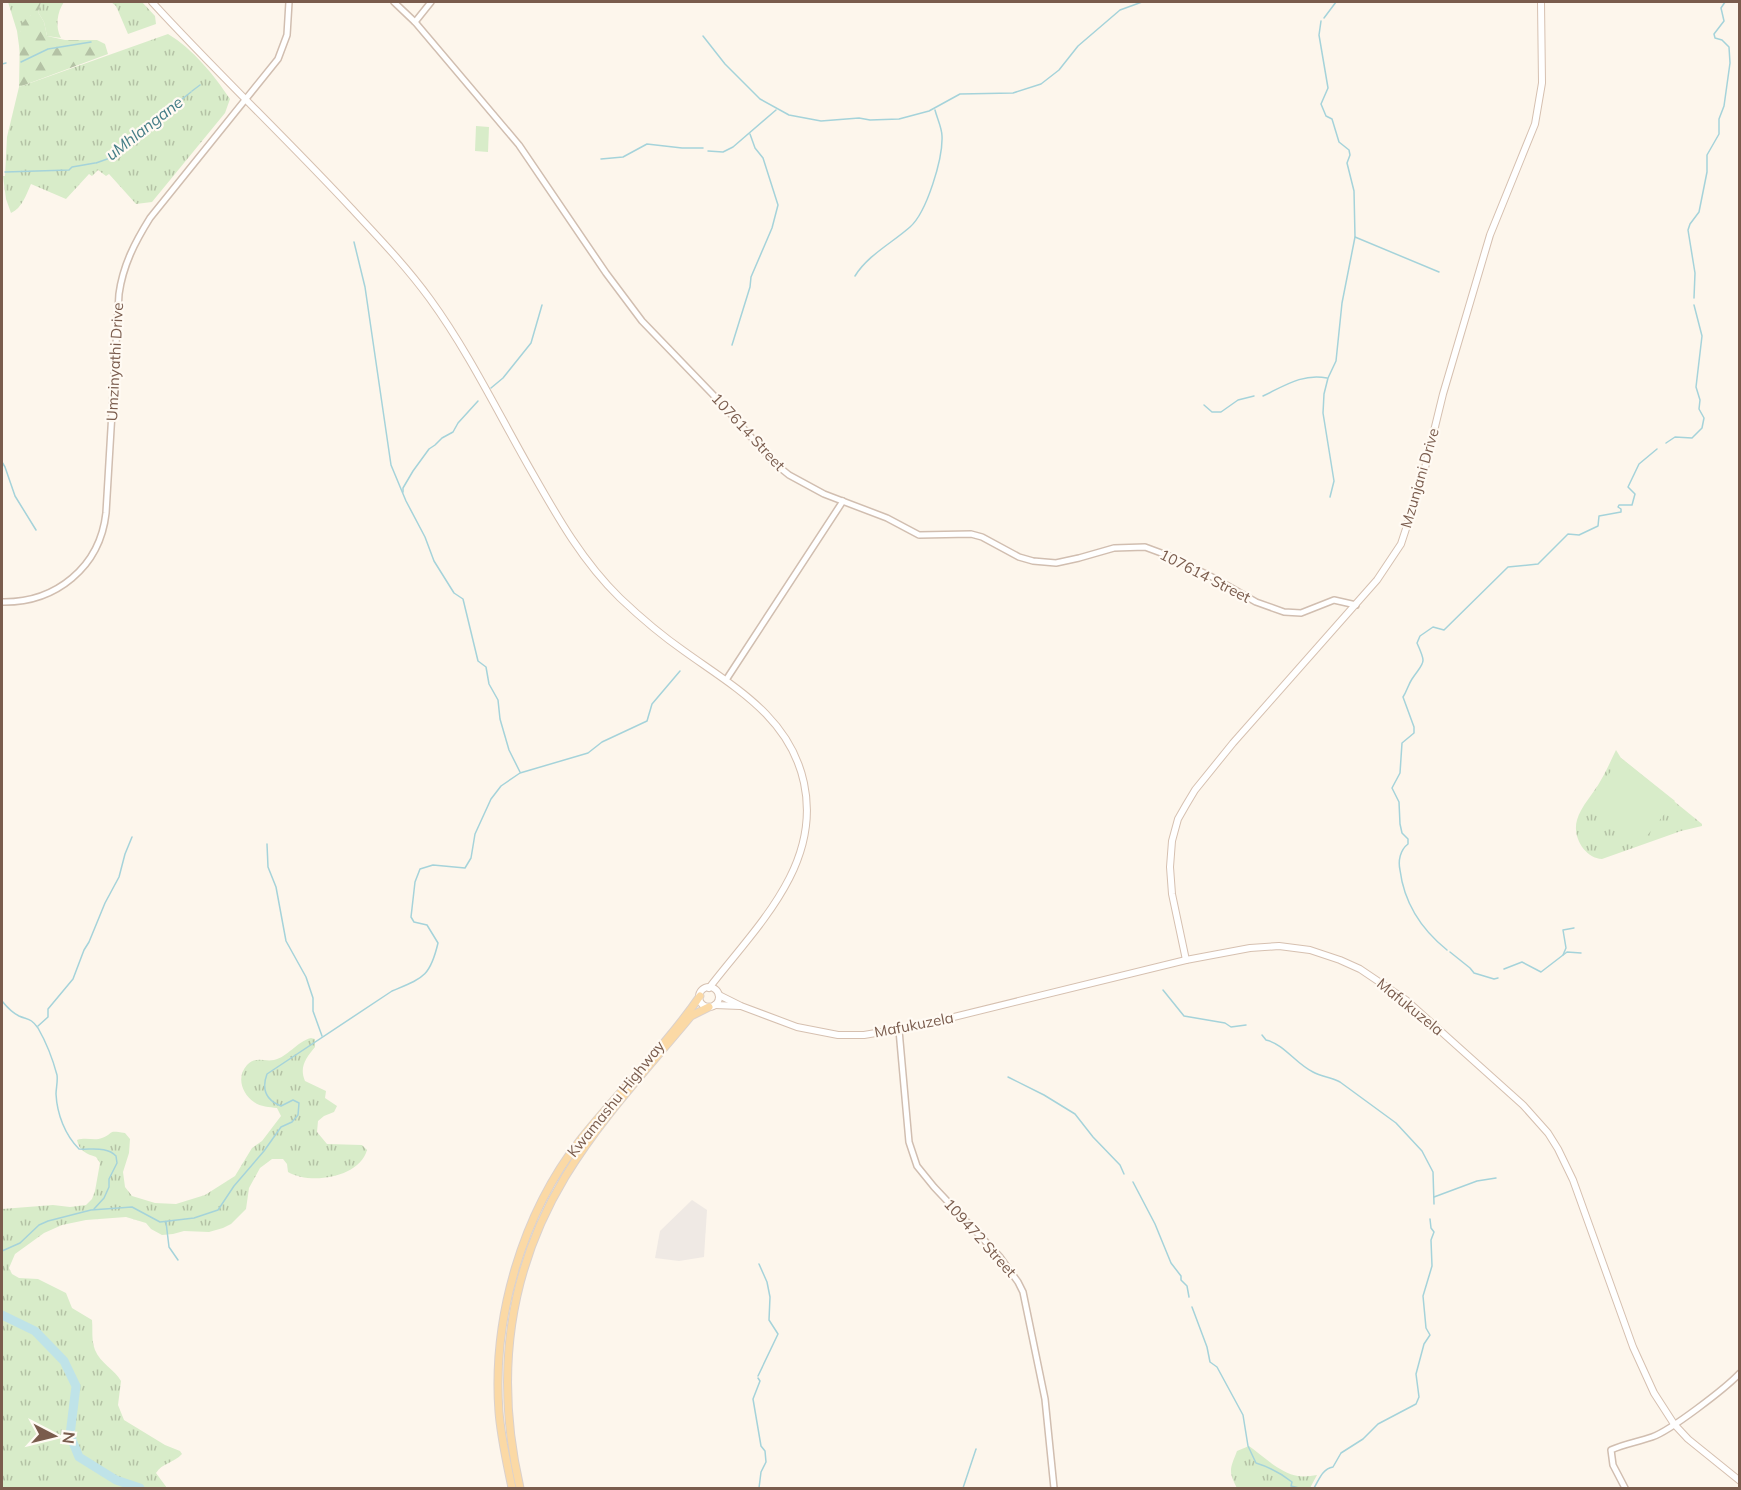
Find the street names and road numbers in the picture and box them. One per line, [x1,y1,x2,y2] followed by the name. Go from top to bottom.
[102,302,127,422] street label: Umzinyathi Drive
[708,389,789,474] street label: 107614 Street
[1396,426,1443,530] street label: Mzunjani Drive
[1157,545,1254,607] street label: 107614 Street
[1373,974,1448,1039] street label: Mafukuzela
[873,1008,955,1041] street label: Mafukuzela
[563,1037,668,1161] street label: Kwamashu Highway
[940,1194,1021,1281] street label: 109472 Street

